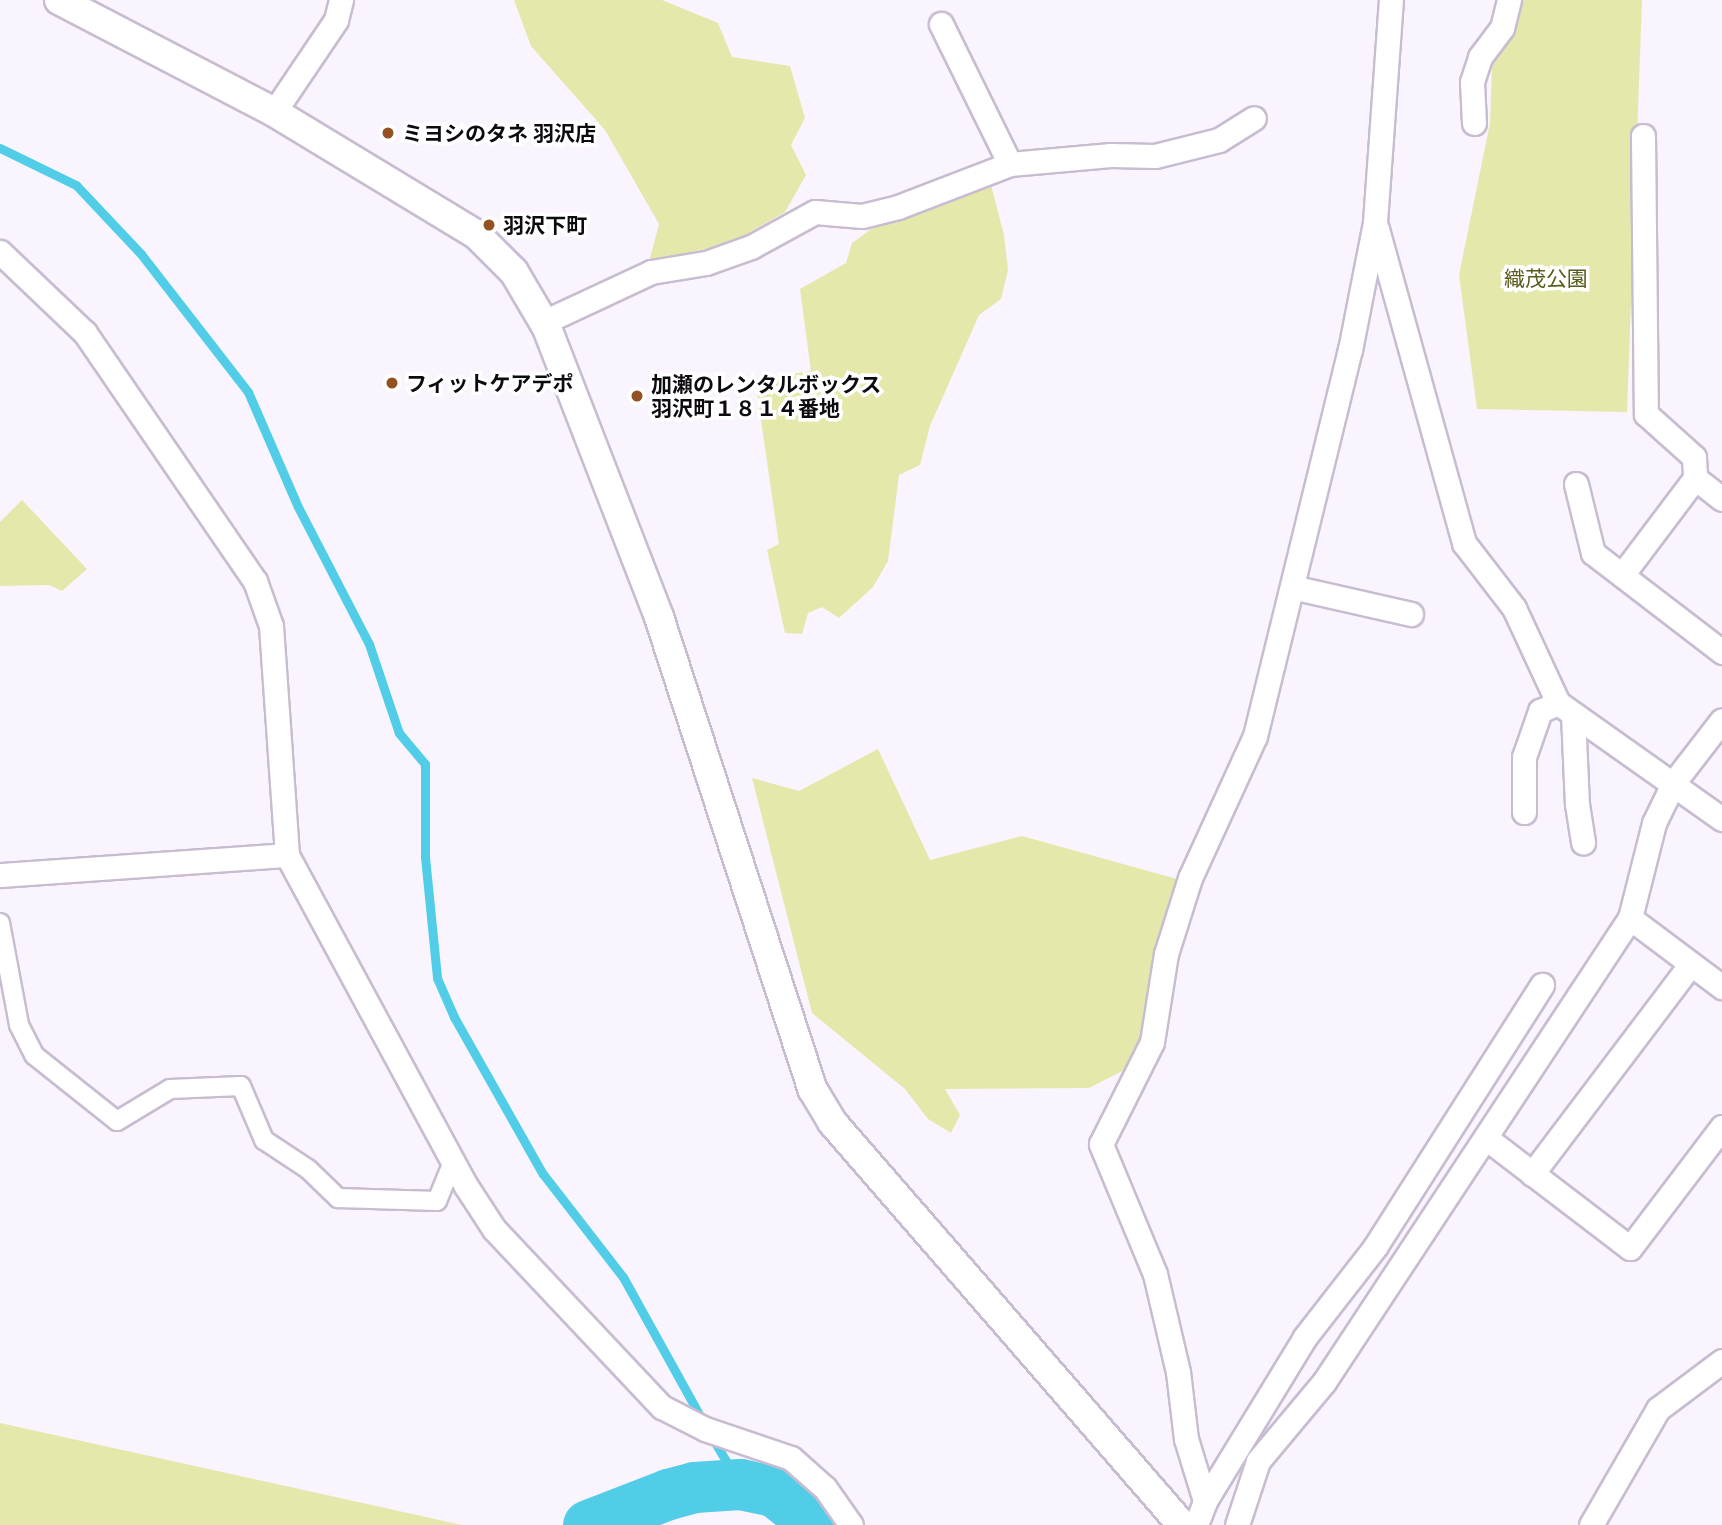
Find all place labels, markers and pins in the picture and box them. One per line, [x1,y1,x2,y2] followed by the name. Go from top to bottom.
[402,120,596,146] place label: ミヨシのタネ 羽沢店
[380,125,396,141] marker: ミヨシのタネ 羽沢店
[503,212,587,238] place label: 羽沢下町
[481,217,497,233] marker: 羽沢下町
[406,370,574,396] place label: フィットケアデポ
[651,371,882,421] place label: 加瀬のレンタルボックス 羽沢町１８１４番地
[384,375,400,391] marker: フィットケアデポ
[629,388,645,404] marker: 加瀬のレンタルボックス 羽沢町１８１４番地

